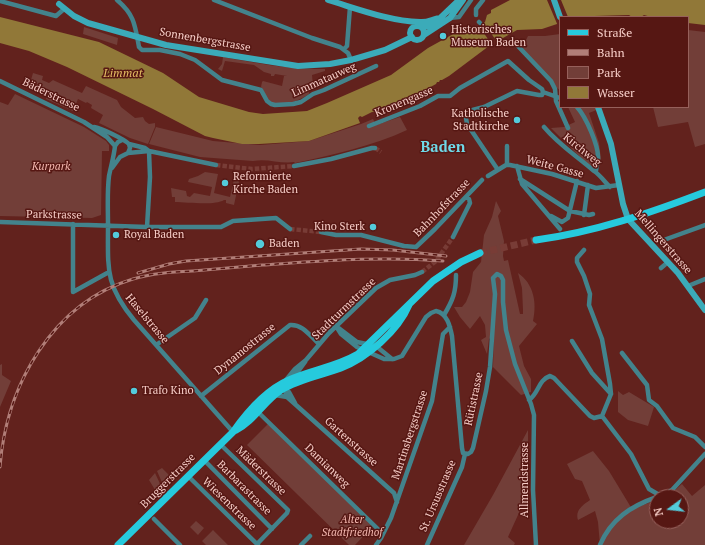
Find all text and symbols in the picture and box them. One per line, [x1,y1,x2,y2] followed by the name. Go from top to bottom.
[559,16,689,108] legend
[451,23,526,49] place label: Historisches Museum Baden
[158,25,252,55] street label: Sonnenbergstrasse
[597,25,632,40] text: Straße
[438,31,448,41] marker: Historisches Museum Baden
[597,45,625,60] text: Bahn
[290,60,358,100] street label: Limmatauweg
[597,65,621,80] text: Park
[103,67,143,81] water label: Limmat
[20,76,82,114] street label: Bäderstrasse
[373,84,435,120] street label: Kronengasse
[597,85,635,100] text: Wasser
[451,107,509,133] place label: Katholische Stadtkirche
[512,115,522,125] marker: Katholische Stadtkirche
[560,131,604,169] street label: Kirchweg
[421,139,465,157] district label: Baden
[525,153,585,181] street label: Weite Gasse
[32,160,70,174] park label: Kurpark
[233,170,298,196] place label: Reformierte Kirche Baden
[411,176,473,240] street label: Bahnhofstrasse
[220,178,230,188] marker: Reformierte Kirche Baden
[632,207,694,277] street label: Mellingerstrasse
[26,208,82,222] street label: Parkstrasse
[314,220,365,234] place label: Kino Sterk
[368,222,378,232] marker: Kino Sterk
[124,228,184,242] place label: Royal Baden
[111,230,121,240] marker: Royal Baden
[269,237,299,251] place label: Baden
[254,238,266,250] marker: Baden
[309,275,379,343] street label: Stadtturmstrasse
[122,291,172,347] street label: Haselstrasse
[212,320,278,378] street label: Dynamostrasse
[462,371,486,427] street label: Rütistrasse
[142,384,194,398] place label: Trafo Kino
[129,386,139,396] marker: Trafo Kino
[389,389,431,481] street label: Martinsbergstrasse
[322,415,380,469] street label: Gartenstrasse
[302,441,352,491] street label: Damianweg
[518,442,532,518] street label: Allmendstrasse
[233,444,289,498] street label: Mäderstrasse
[138,451,198,511] street label: Bruggerstrasse
[214,458,274,518] street label: Barbarastrasse
[417,458,459,534] street label: St. Ursusstrasse
[199,475,259,533] street label: Wiesenstrasse
[649,489,689,529] north arrow
[651,506,666,518] text: N
[321,513,383,539] park label: Alter Stadtfriedhof

